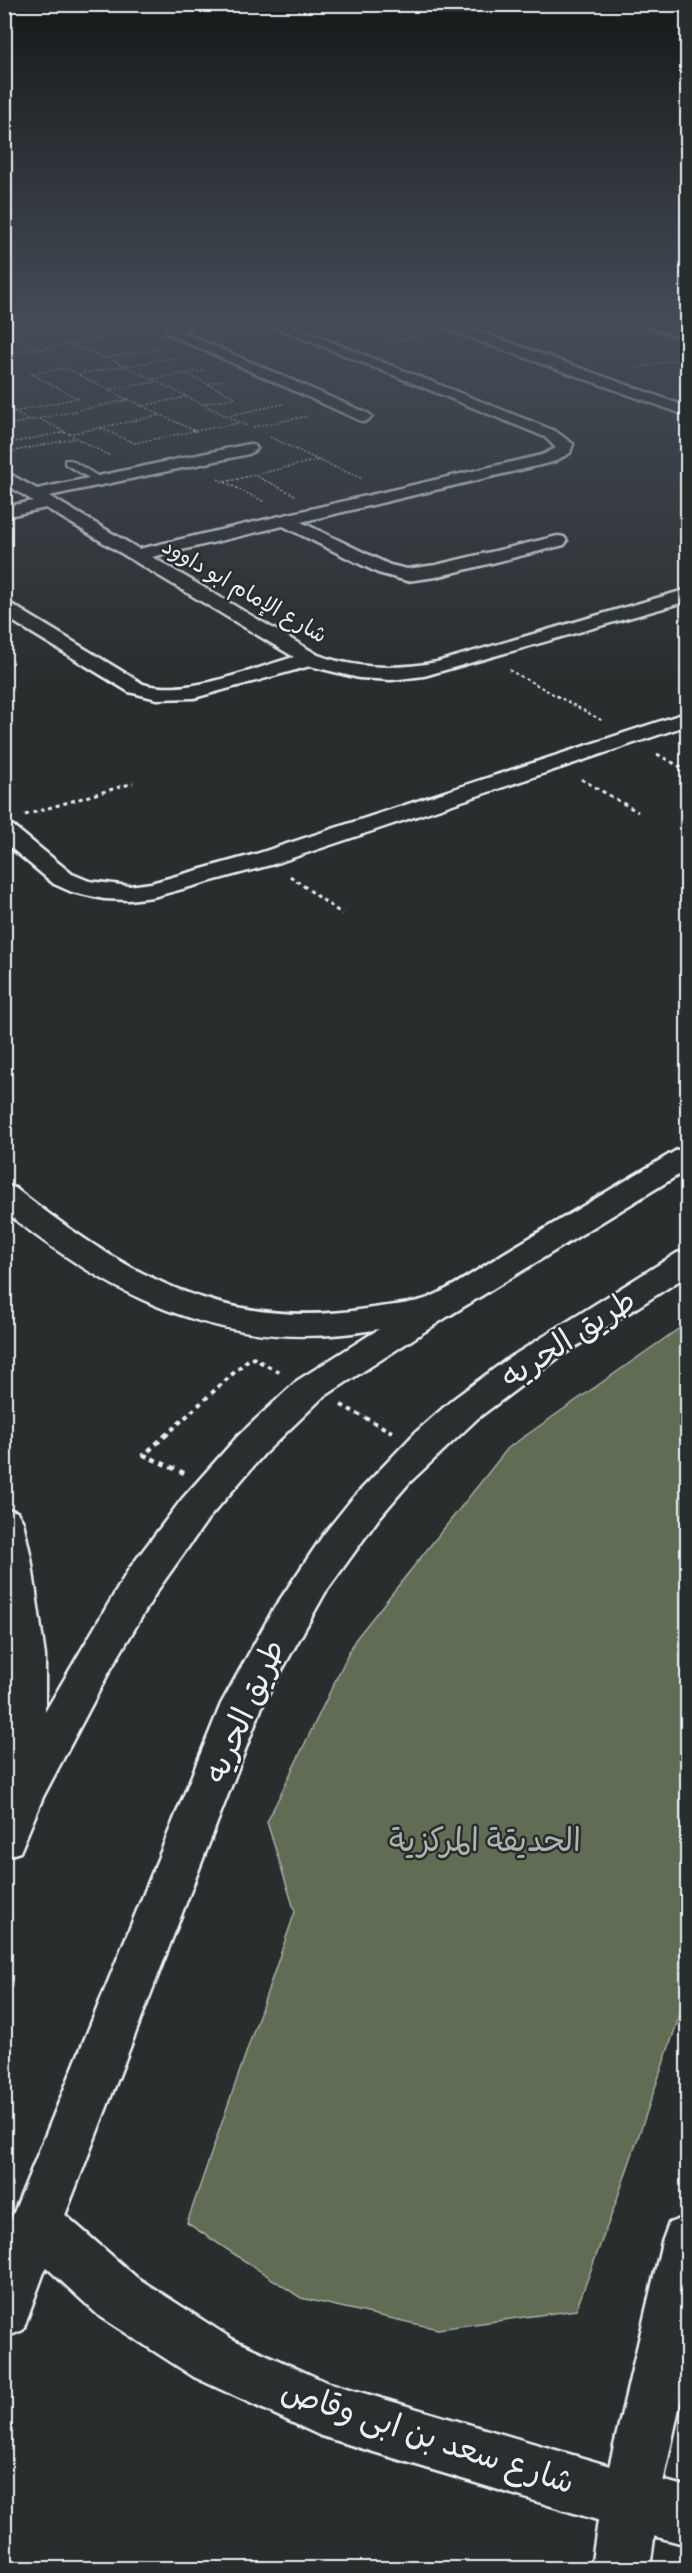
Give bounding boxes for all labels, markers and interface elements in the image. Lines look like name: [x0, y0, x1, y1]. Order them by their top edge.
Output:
street label: شارع الإمام ابو داوود: [156, 532, 332, 651]
street label: طريق الحريه: [493, 1280, 644, 1397]
street label: طريق الحريه: [195, 1633, 294, 1789]
park label: الحديقة المركزية: [389, 1820, 581, 1861]
street label: شارع سعد بن ابى وقاص: [276, 2370, 580, 2505]

